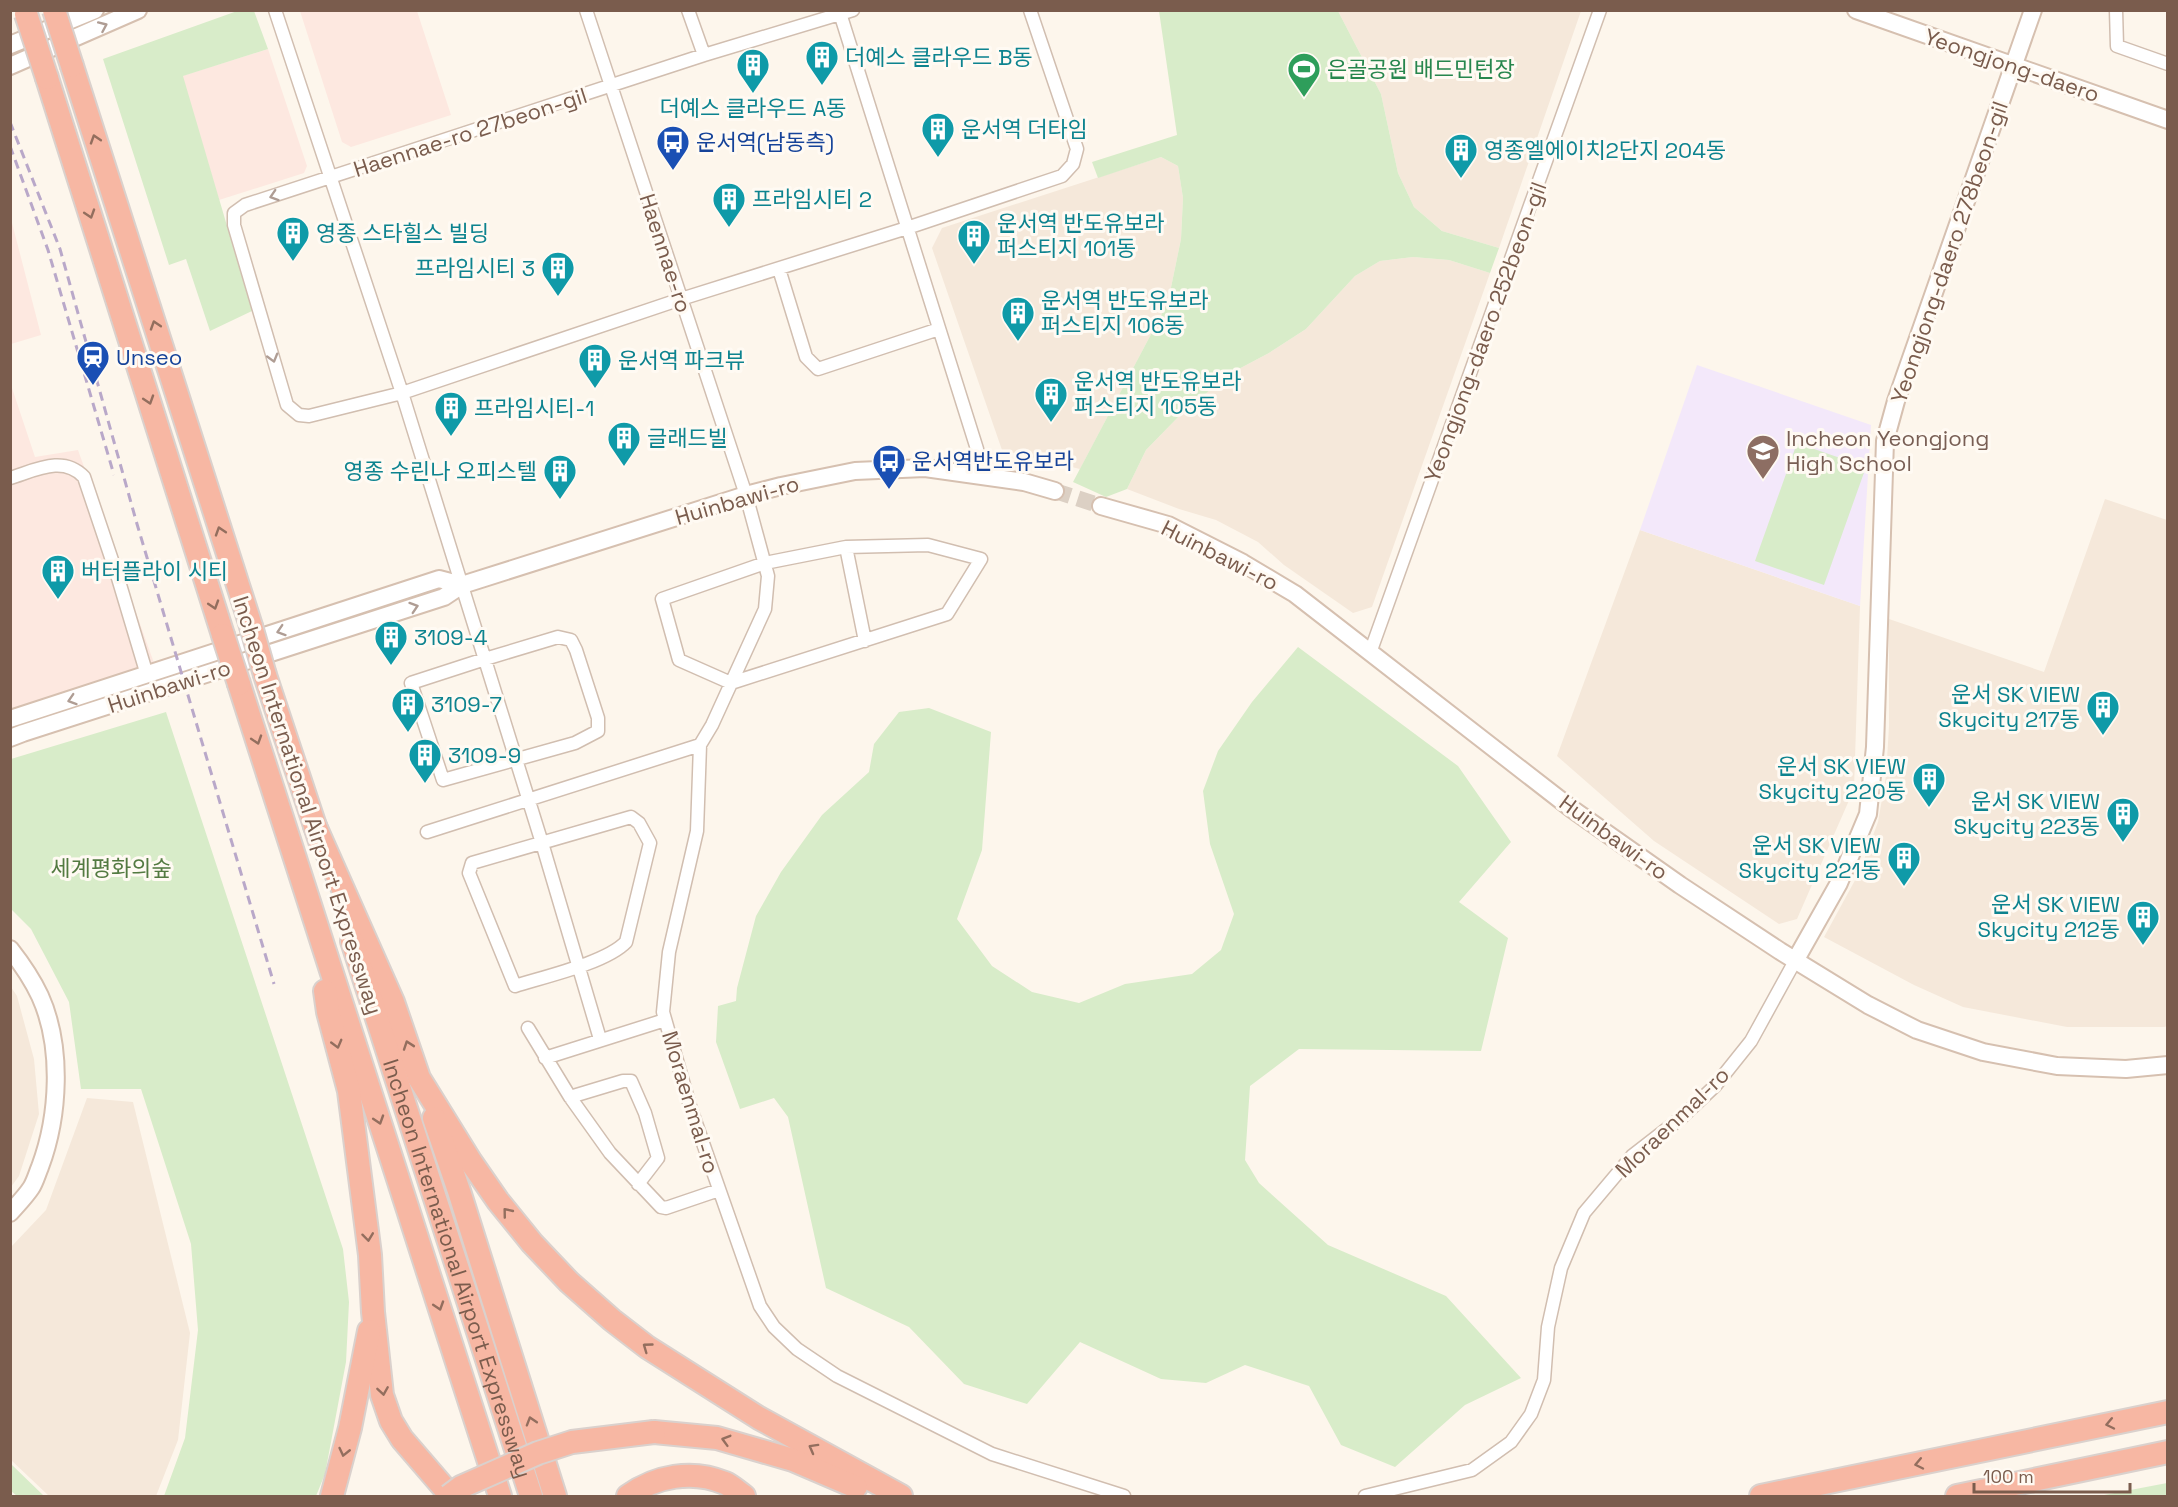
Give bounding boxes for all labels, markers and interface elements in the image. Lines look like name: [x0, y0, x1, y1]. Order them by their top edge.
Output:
one-way arrow: [96, 21, 107, 33]
street label: Yeongjong-daero: [1921, 22, 2103, 108]
building icon: 더예스 클라우드 B동: [804, 39, 840, 86]
place label: 더예스 클라우드 B동: [845, 43, 1033, 71]
building icon: 더예스 클라우드 A동: [735, 47, 771, 94]
sports icon: 은골공원 배드민턴장: [1286, 51, 1322, 98]
place label: 은골공원 배드민턴장: [1327, 55, 1515, 83]
street label: Haennae-ro 27beon-gil: [350, 81, 590, 183]
place label: 더예스 클라우드 A동: [659, 94, 847, 122]
street label: Yeongjong-daero 278beon-gil: [1884, 97, 2014, 407]
building icon: 운서역 더타임: [920, 111, 956, 158]
place label: 운서역 더타임: [961, 115, 1088, 143]
bus stop icon: 운서역(남동측): [655, 124, 691, 171]
place label: 운서역(남동측): [696, 128, 834, 156]
building icon: 영종엘에이치2단지 204동: [1443, 132, 1479, 179]
one-way arrow: [90, 134, 103, 145]
place label: 영종엘에이치2단지 204동: [1484, 136, 1726, 164]
street label: Yeongjong-daero 252beon-gil: [1417, 178, 1553, 486]
building icon: 프라임시티 2: [711, 181, 747, 228]
place label: 프라임시티 2: [752, 185, 872, 213]
one-way arrow: [269, 189, 280, 201]
street label: Haennae-ro: [634, 190, 698, 316]
one-way arrow: [83, 208, 95, 219]
place label: 운서역 반도유보라 퍼스티지 101동: [997, 209, 1165, 262]
building icon: 영종 스타힐스 빌딩: [275, 215, 311, 262]
building icon: 운서역 반도유보라 퍼스티지 101동: [956, 218, 992, 265]
place label: 영종 스타힐스 빌딩: [316, 219, 489, 247]
building icon: 프라임시티 3: [540, 250, 576, 297]
place label: 프라임시티 3: [415, 254, 535, 282]
place label: 운서역 반도유보라 퍼스티지 106동: [1041, 286, 1209, 339]
building icon: 운서역 반도유보라 퍼스티지 106동: [1000, 295, 1036, 342]
one-way arrow: [150, 320, 162, 331]
station icon: Unseo: [75, 339, 111, 386]
building icon: 운서역 파크뷰: [577, 342, 613, 389]
place label: Unseo: [116, 343, 182, 371]
place label: 운서역 파크뷰: [618, 346, 745, 374]
one-way arrow: [266, 352, 278, 363]
place label: 운서역 반도유보라 퍼스티지 105동: [1074, 367, 1242, 420]
building icon: 운서역 반도유보라 퍼스티지 105동: [1033, 376, 1069, 423]
building icon: 프라임시티-1: [433, 390, 469, 437]
one-way arrow: [142, 394, 154, 405]
place label: 프라임시티-1: [474, 394, 594, 422]
building icon: 글래드빌: [606, 420, 642, 467]
place label: 글래드빌: [647, 424, 728, 452]
place label: Incheon Yeongjong High School: [1786, 424, 1989, 477]
school or university icon: Incheon Yeongjong High School: [1745, 433, 1781, 480]
bus stop icon: 운서역반도유보라: [871, 443, 907, 490]
place label: 운서역반도유보라: [912, 447, 1074, 475]
building icon: 영종 수린나 오피스텔: [542, 453, 578, 500]
place label: 영종 수린나 오피스텔: [344, 457, 537, 485]
street label: Huinbawi-ro: [672, 469, 802, 531]
street label: Huinbawi-ro: [1157, 513, 1283, 597]
one-way arrow: [215, 526, 228, 537]
building icon: 버터플라이 시티: [40, 553, 76, 600]
place label: 버터플라이 시티: [81, 557, 228, 585]
street label: Incheon International Airport Expressway: [227, 592, 389, 1018]
one-way arrow: [207, 599, 219, 610]
one-way arrow: [408, 602, 419, 614]
building icon: 3109-4: [373, 619, 409, 666]
place label: 3109-4: [414, 623, 488, 651]
one-way arrow: [276, 624, 287, 636]
street label: Huinbawi-ro: [104, 653, 234, 719]
place label: 운서 SK VIEW Skycity 217동: [1938, 680, 2080, 733]
building icon: 3109-7: [390, 686, 426, 733]
building icon: 운서 SK VIEW Skycity 217동: [2085, 689, 2121, 736]
place label: 3109-7: [431, 690, 502, 718]
one-way arrow: [67, 692, 78, 705]
one-way arrow: [250, 734, 262, 745]
building icon: 3109-9: [407, 737, 443, 784]
place label: 3109-9: [448, 741, 521, 769]
place label: 운서 SK VIEW Skycity 220동: [1759, 752, 1906, 805]
building icon: 운서 SK VIEW Skycity 220동: [1911, 761, 1947, 808]
place label: 운서 SK VIEW Skycity 223동: [1953, 787, 2100, 840]
street label: Huinbawi-ro: [1554, 788, 1674, 886]
building icon: 운서 SK VIEW Skycity 223동: [2105, 796, 2141, 843]
place label: 운서 SK VIEW Skycity 221동: [1738, 831, 1881, 884]
building icon: 운서 SK VIEW Skycity 221동: [1886, 840, 1922, 887]
park label: 세계평화의숲: [50, 854, 172, 882]
place label: 운서 SK VIEW Skycity 212동: [1977, 890, 2120, 943]
building icon: 운서 SK VIEW Skycity 212동: [2125, 899, 2161, 946]
street label: Moraenmal-ro: [656, 1027, 726, 1177]
one-way arrow: [329, 1039, 342, 1049]
one-way arrow: [402, 1040, 415, 1051]
street label: Incheon International Airport Expressway: [377, 1055, 538, 1481]
street label: Moraenmal-ro: [1609, 1061, 1735, 1183]
one-way arrow: [372, 1114, 384, 1125]
one-way arrow: [503, 1208, 514, 1219]
one-way arrow: [361, 1232, 374, 1241]
one-way arrow: [432, 1300, 444, 1311]
one-way arrow: [642, 1343, 653, 1354]
one-way arrow: [376, 1386, 388, 1396]
one-way arrow: [526, 1416, 538, 1427]
one-way arrow: [2105, 1417, 2115, 1430]
one-way arrow: [721, 1435, 732, 1447]
one-way arrow: [809, 1444, 819, 1455]
one-way arrow: [339, 1446, 352, 1456]
scale bar: [1974, 1456, 2130, 1494]
one-way arrow: [1915, 1457, 1925, 1470]
text: 100 m: [1983, 1465, 2034, 1488]

